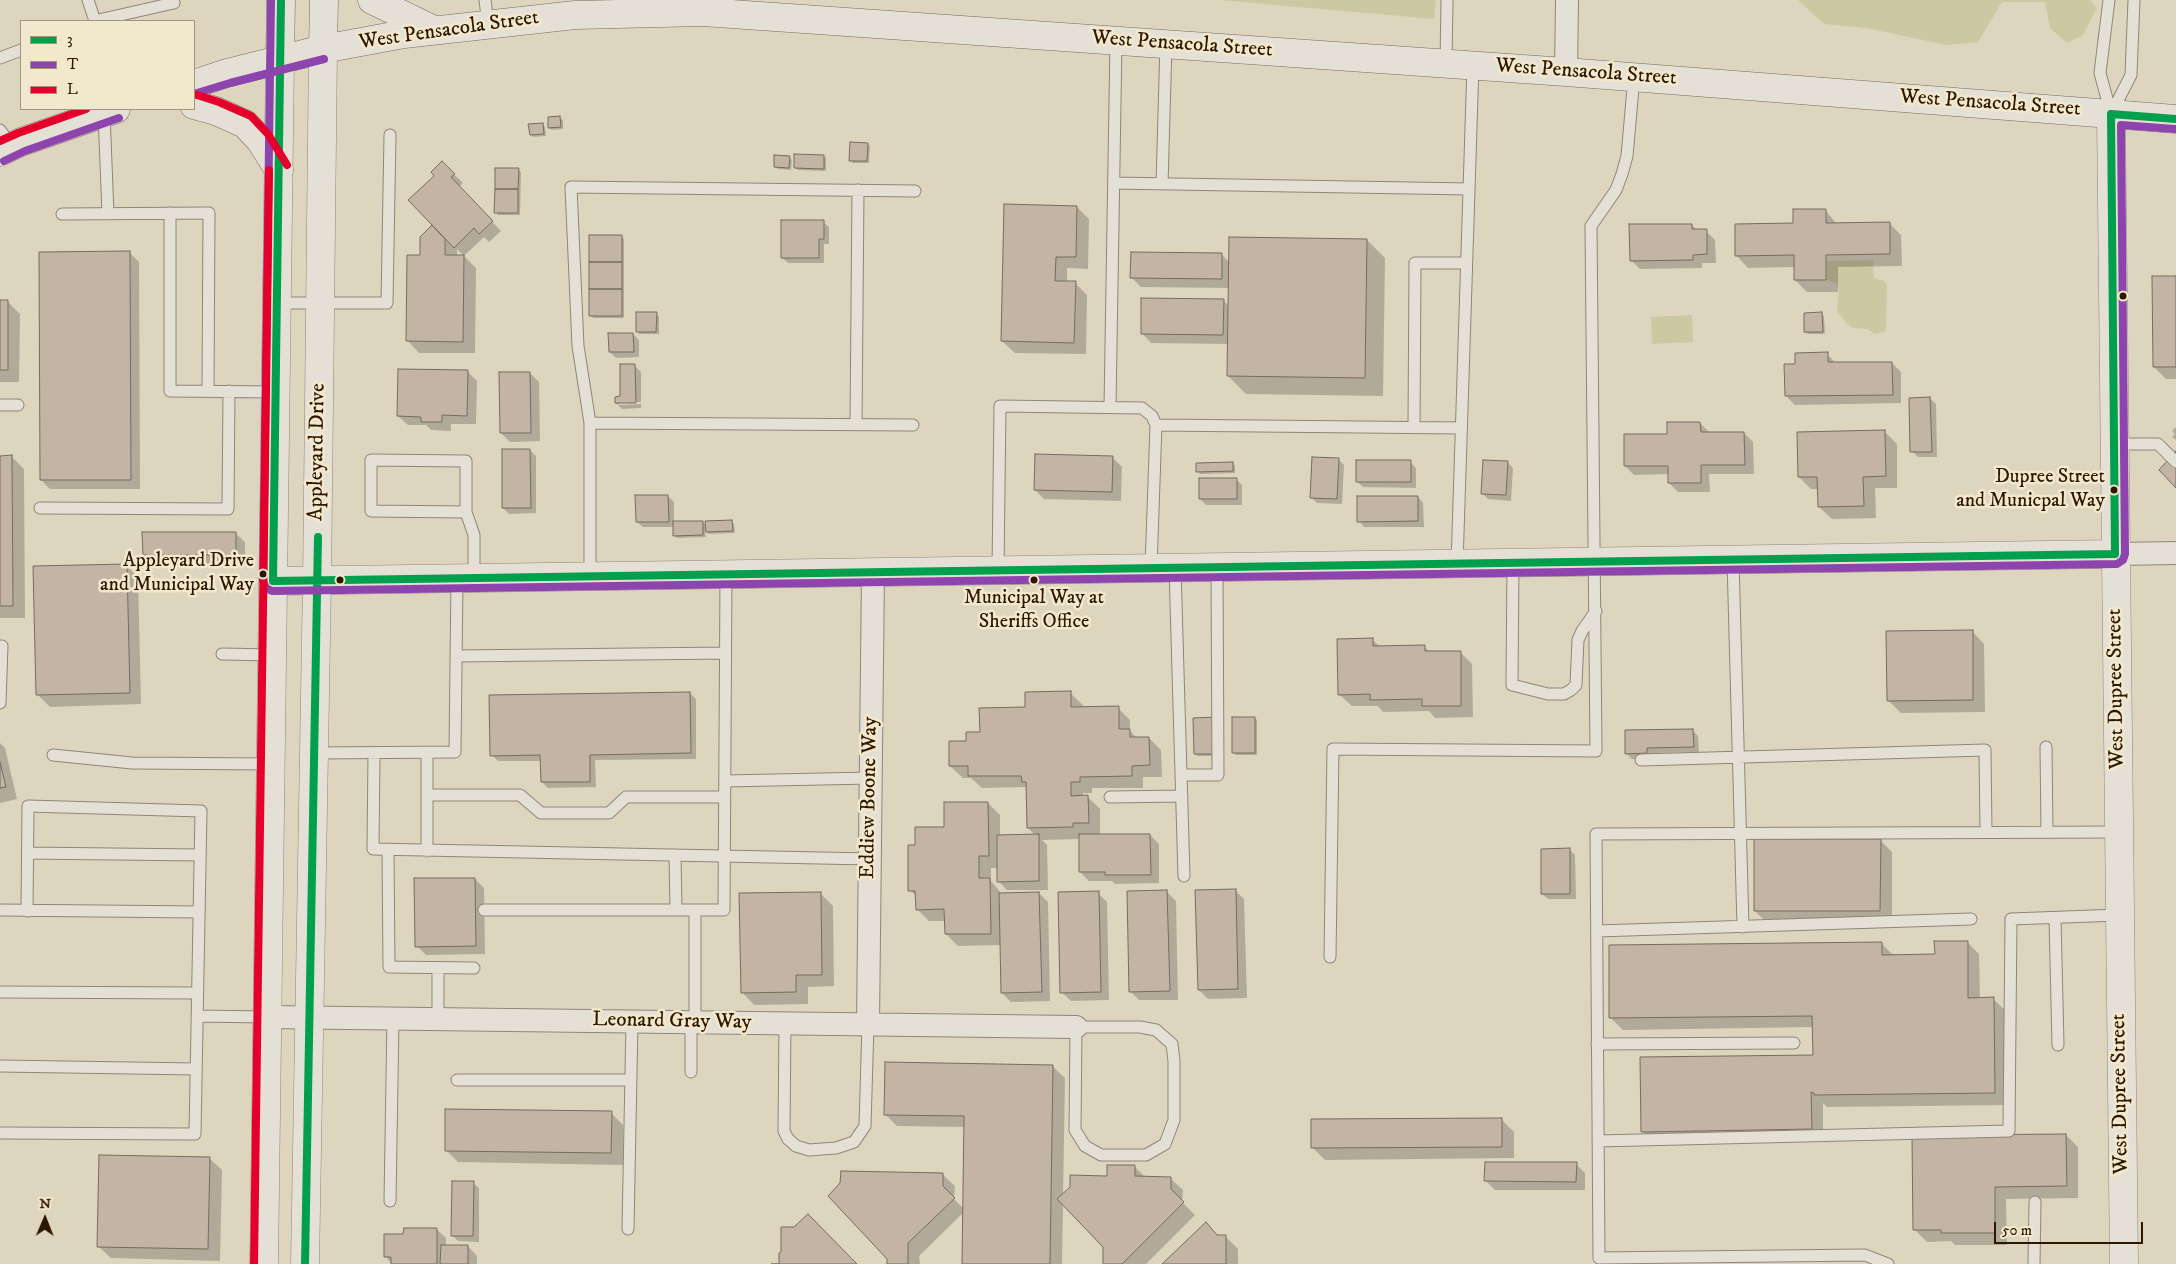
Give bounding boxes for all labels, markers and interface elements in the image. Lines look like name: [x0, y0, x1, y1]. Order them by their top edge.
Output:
street label: West Pensacola Street: [358, 6, 540, 56]
legend: [20, 20, 195, 110]
street label: West Pensacola Street: [1091, 26, 1273, 64]
text: 3: [67, 30, 73, 49]
street label: West Pensacola Street: [1495, 54, 1677, 92]
text: T: [67, 55, 78, 74]
text: L: [67, 80, 78, 99]
street label: West Pensacola Street: [1899, 85, 2081, 123]
unlabelled marker: [2118, 291, 2128, 301]
street label: Appleyard Drive: [304, 383, 332, 521]
place label: Dupree Street and Municpal Way: [1956, 466, 2105, 513]
marker: Dupree Street and Municpal Way: [2109, 485, 2119, 495]
place label: Appleyard Drive and Municipal Way: [100, 550, 254, 597]
marker: Appleyard Drive and Municipal Way: [258, 569, 268, 579]
unlabelled marker: [335, 575, 345, 585]
marker: Municipal Way at Sheriffs Office: [1029, 575, 1039, 585]
place label: Municipal Way at Sheriffs Office: [964, 587, 1104, 634]
street label: West Dupree Street: [2103, 608, 2131, 770]
street label: Eddiew Boone Way: [856, 717, 884, 879]
street label: Leonard Gray Way: [592, 1008, 752, 1036]
street label: West Dupree Street: [2107, 1013, 2135, 1175]
north arrow: [20, 1194, 70, 1244]
text: N: [39, 1195, 51, 1213]
scale bar: [1996, 1212, 2145, 1244]
text: 50 m: [2002, 1221, 2032, 1240]

